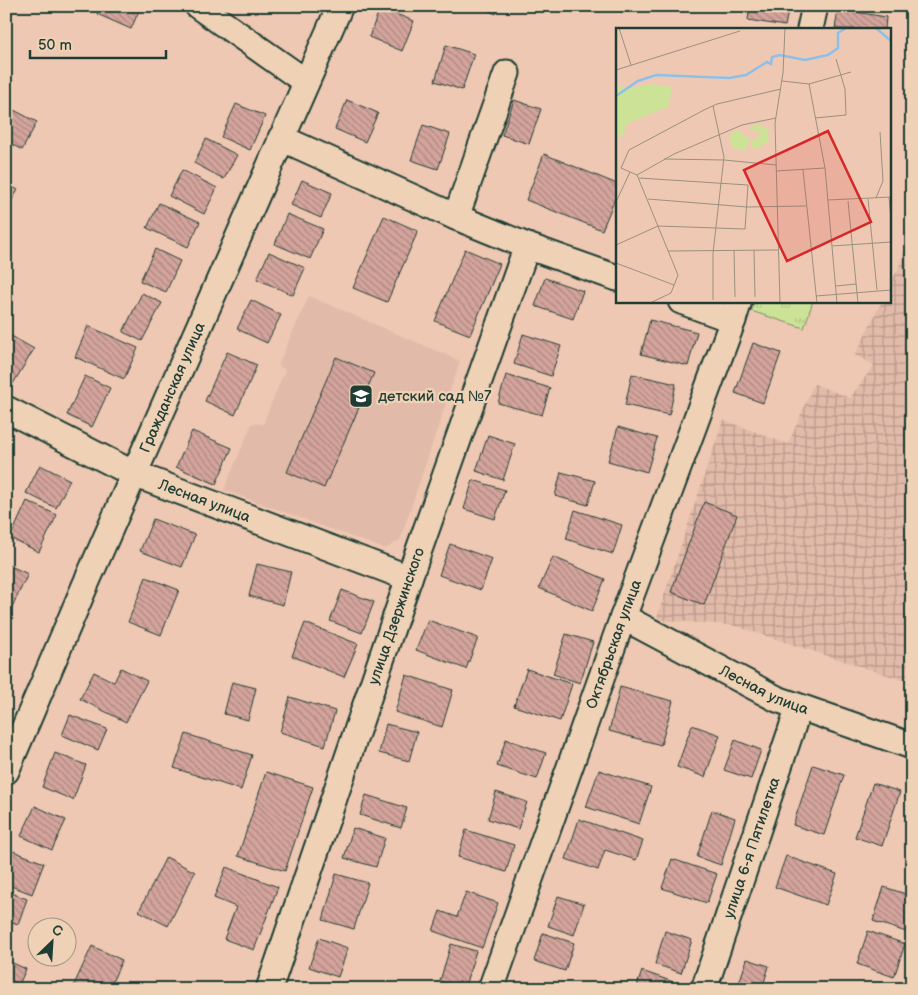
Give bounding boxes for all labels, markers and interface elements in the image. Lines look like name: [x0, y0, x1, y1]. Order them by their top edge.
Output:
scale bar: [30, 28, 166, 60]
inset map: [616, 28, 890, 302]
text: 50 m: [38, 36, 72, 55]
street label: Гражданская улица: [135, 319, 209, 456]
school or university icon: детский сад №7: [348, 383, 374, 409]
place label: детский сад №7: [378, 387, 492, 406]
street label: Лесная улица: [155, 474, 253, 527]
street label: улица Дзержинского: [364, 545, 429, 687]
street label: Октябрьская улица: [582, 577, 646, 711]
street label: Лесная улица: [715, 660, 811, 719]
street label: улица 6-я Пятилетка: [719, 774, 784, 921]
north arrow: [28, 918, 78, 968]
text: С: [49, 921, 66, 941]

